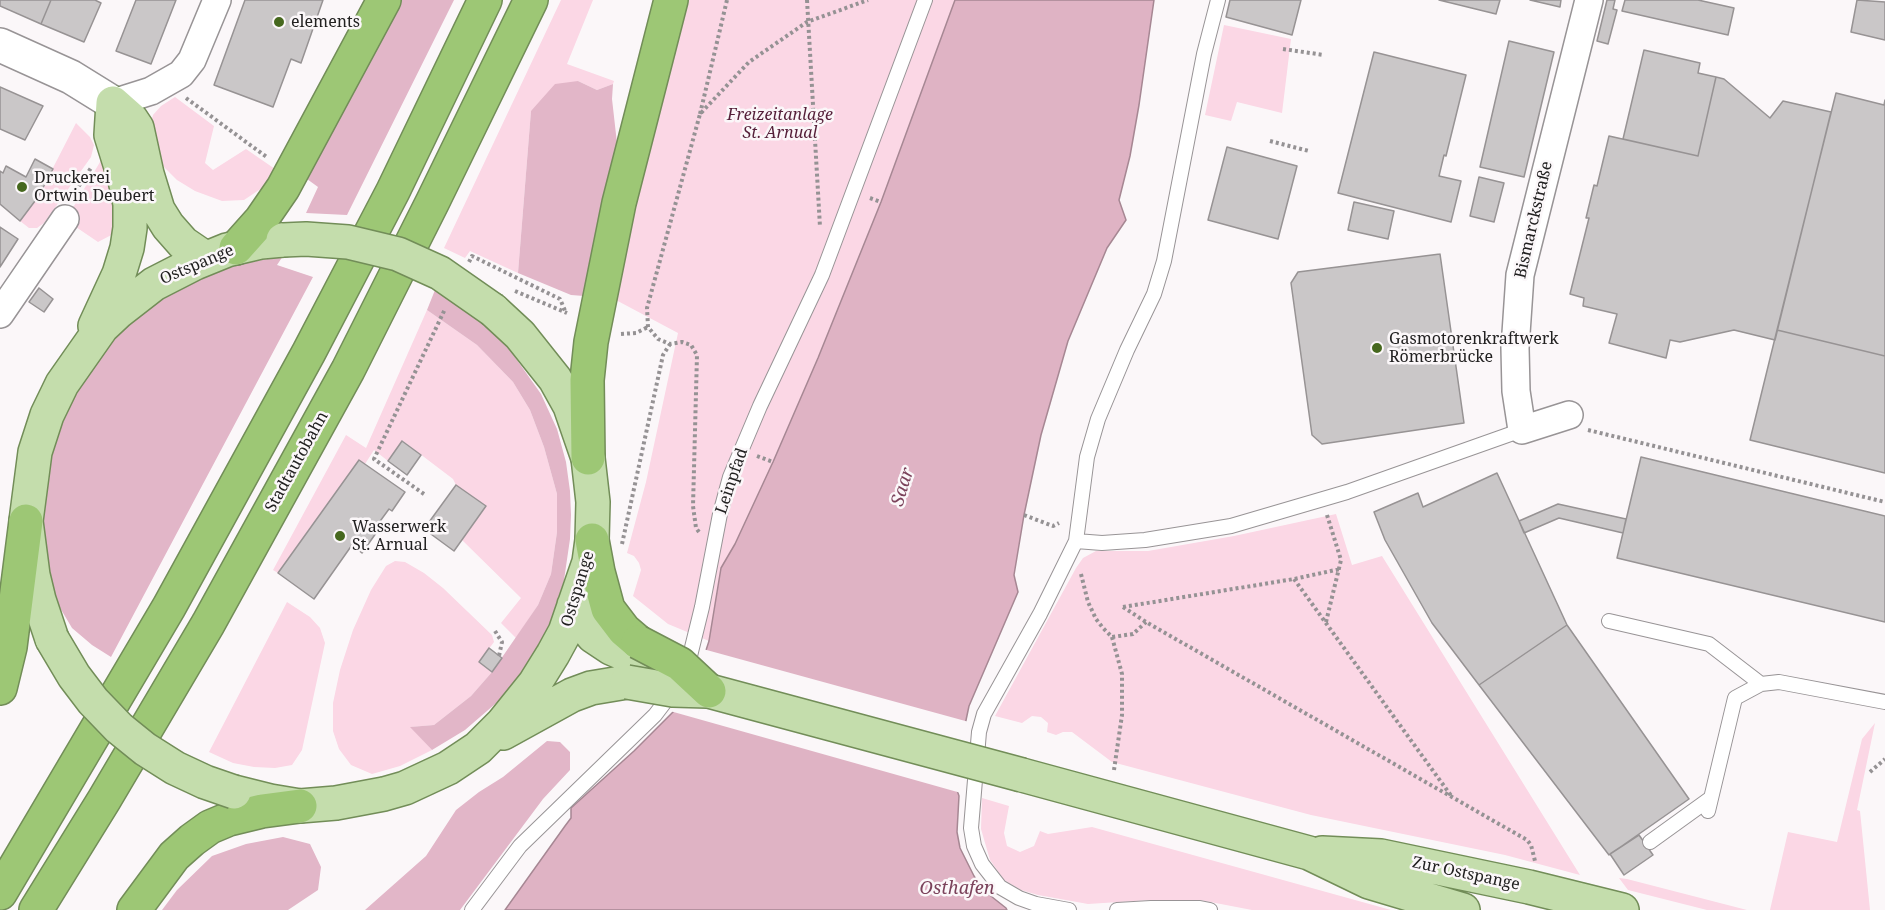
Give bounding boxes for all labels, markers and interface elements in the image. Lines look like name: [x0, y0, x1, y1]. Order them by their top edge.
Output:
place label: elements: [291, 12, 360, 32]
marker: elements: [272, 15, 286, 29]
park label: Freizeitanlage St. Arnual: [727, 105, 833, 143]
street label: Bismarckstraße: [1511, 160, 1557, 280]
place label: Druckerei Ortwin Deubert: [34, 168, 154, 206]
marker: Druckerei Ortwin Deubert: [15, 180, 29, 194]
street label: Ostspange: [157, 241, 237, 289]
place label: Gasmotorenkraftwerk Römerbrücke: [1389, 329, 1559, 367]
marker: Gasmotorenkraftwerk Römerbrücke: [1370, 341, 1384, 355]
street label: Stadtautobahn: [261, 408, 333, 516]
street label: Leinpfad: [712, 445, 752, 517]
water label: Saar: [887, 465, 919, 509]
place label: Wasserwerk St. Arnual: [352, 517, 446, 555]
marker: Wasserwerk St. Arnual: [333, 529, 347, 543]
street label: Ostspange: [557, 549, 599, 629]
street label: Zur Ostspange: [1410, 853, 1522, 895]
water label: Osthafen: [920, 878, 994, 900]

